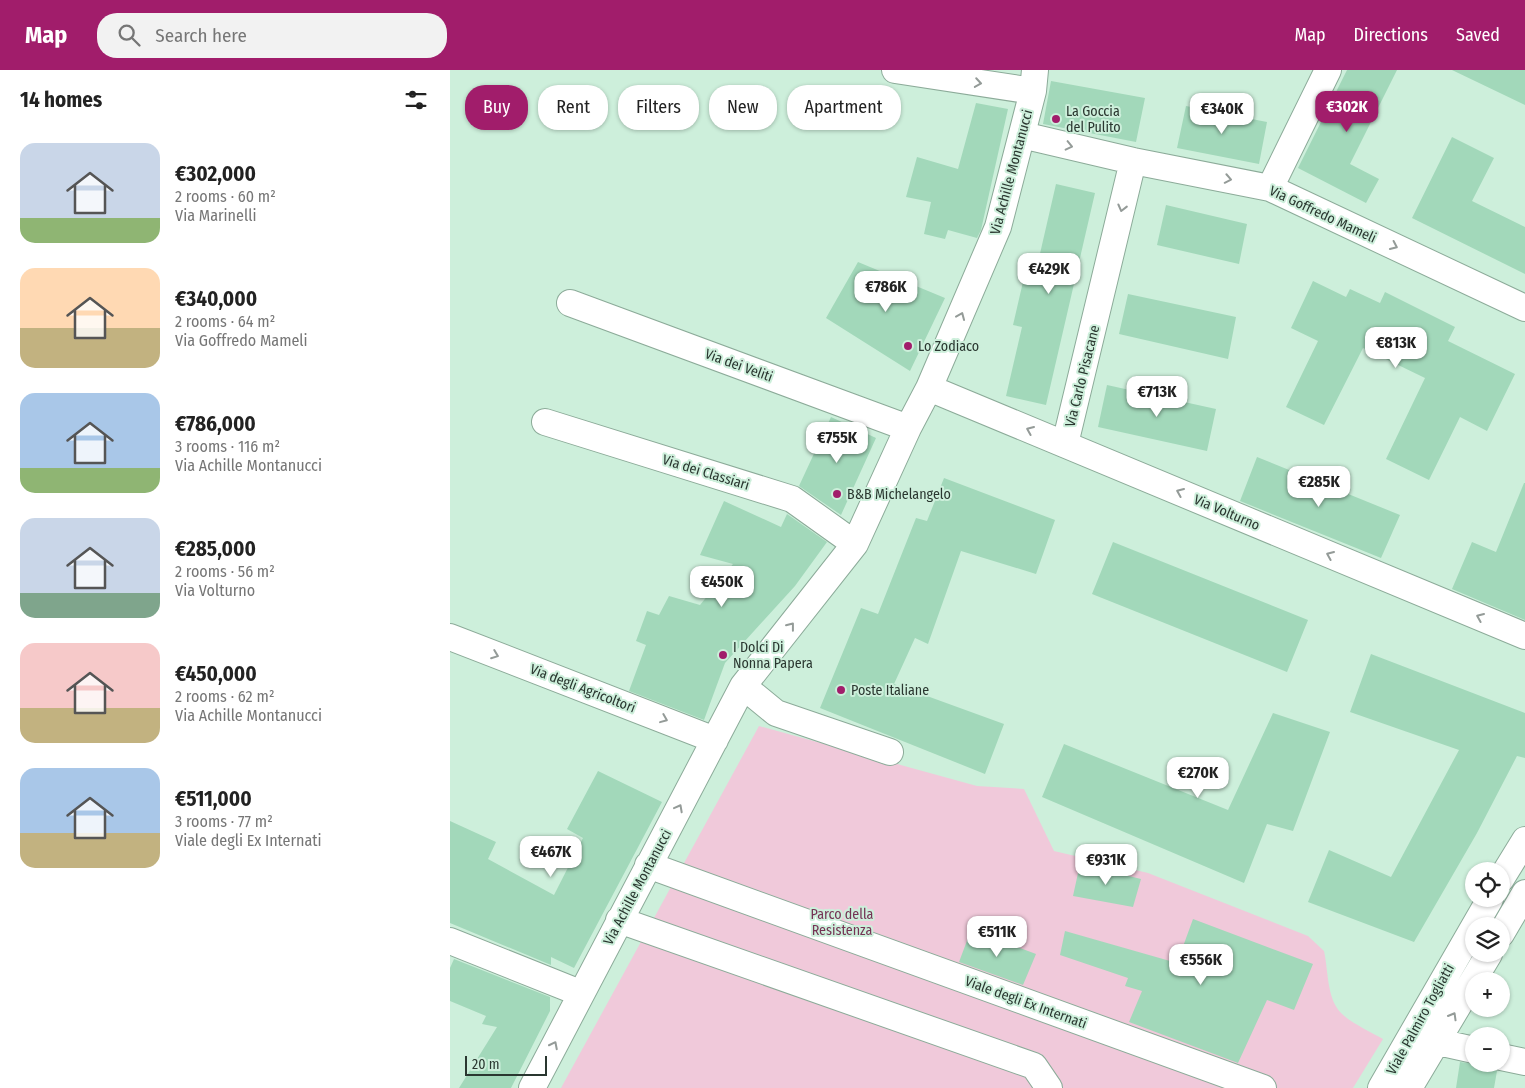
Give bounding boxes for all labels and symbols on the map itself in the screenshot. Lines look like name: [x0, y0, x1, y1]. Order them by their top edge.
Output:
one-way arrow: [973, 77, 982, 87]
pin: €302K: [1312, 90, 1382, 133]
pin: €340K: [1187, 92, 1257, 135]
place label: La Goccia del Pulito: [1066, 103, 1121, 136]
street label: Via Achille Montanucci: [987, 108, 1036, 236]
marker: La Goccia del Pulito: [1050, 113, 1062, 125]
one-way arrow: [1065, 140, 1074, 151]
one-way arrow: [1224, 174, 1233, 184]
street label: Via Goffredo Mameli: [1267, 182, 1379, 247]
one-way arrow: [1117, 204, 1128, 213]
one-way arrow: [1389, 240, 1398, 250]
pin: €429K: [1014, 252, 1084, 295]
pin: €786K: [851, 270, 921, 313]
one-way arrow: [954, 312, 965, 321]
street label: Via Carlo Pisacane: [1062, 323, 1103, 429]
pin: €813K: [1361, 326, 1431, 369]
place label: Lo Zodiaco: [918, 338, 979, 355]
marker: Lo Zodiaco: [902, 340, 914, 352]
street label: Via dei Veliti: [703, 345, 775, 386]
pin: €713K: [1122, 376, 1192, 418]
pin: €755K: [802, 422, 872, 464]
one-way arrow: [1026, 425, 1035, 436]
street label: Via dei Classiari: [660, 451, 751, 494]
pin: €285K: [1284, 466, 1354, 508]
place label: B&B Michelangelo: [847, 486, 951, 503]
marker: B&B Michelangelo: [831, 488, 843, 500]
one-way arrow: [1176, 488, 1185, 499]
street label: Via Volturno: [1191, 491, 1262, 534]
one-way arrow: [1326, 550, 1335, 561]
pin: €450K: [687, 566, 757, 608]
one-way arrow: [1476, 613, 1485, 623]
one-way arrow: [785, 622, 794, 631]
place label: I Dolci Di Nonna Papera: [733, 639, 813, 672]
one-way arrow: [491, 649, 499, 659]
marker: I Dolci Di Nonna Papera: [717, 649, 729, 661]
street label: Via degli Agricoltori: [528, 661, 638, 716]
place label: Poste Italiane: [851, 682, 929, 699]
marker: Poste Italiane: [835, 684, 847, 696]
one-way arrow: [659, 713, 667, 723]
pin: €270K: [1163, 756, 1233, 799]
one-way arrow: [673, 804, 683, 813]
street label: Via Achille Montanucci: [600, 826, 675, 948]
pin: €467K: [516, 836, 586, 878]
pin: €931K: [1071, 844, 1141, 886]
park label: Parco della Resistenza: [811, 906, 874, 939]
pin: €511K: [962, 916, 1032, 958]
pin: €556K: [1166, 944, 1236, 986]
street label: Viale Palmiro Togliatti: [1383, 961, 1458, 1078]
street label: Viale degli Ex Internati: [963, 973, 1089, 1032]
one-way arrow: [1446, 1013, 1456, 1022]
one-way arrow: [548, 1041, 558, 1050]
scale bar: [465, 1053, 548, 1076]

